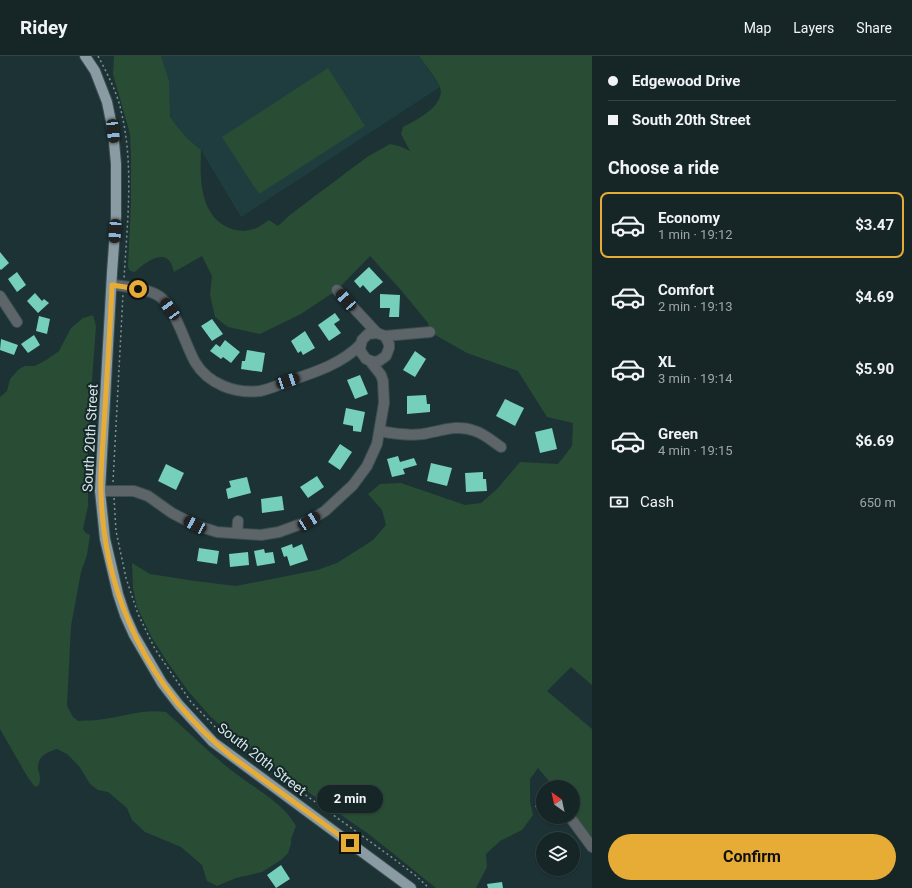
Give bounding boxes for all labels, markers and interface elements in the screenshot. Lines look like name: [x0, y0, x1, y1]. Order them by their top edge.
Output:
text: Ridey: [20, 16, 68, 39]
text: Map: [744, 20, 771, 36]
text: Layers: [793, 20, 834, 36]
text: Share: [856, 20, 892, 36]
text: Edgewood Drive: [632, 72, 740, 90]
text: South 20th Street: [632, 111, 751, 129]
car: [106, 118, 120, 144]
text: Choose a ride: [608, 157, 719, 178]
icon: car: [610, 207, 646, 243]
text: Economy: [658, 209, 720, 227]
text: $3.47: [855, 216, 894, 234]
car: [108, 219, 122, 243]
text: 1 min · 19:12: [658, 227, 733, 242]
icon: car: [610, 279, 646, 315]
route start: [129, 280, 147, 298]
text: Comfort: [658, 281, 714, 299]
car: [334, 287, 358, 313]
text: $4.69: [855, 288, 894, 306]
car: [158, 296, 182, 322]
text: 2 min · 19:13: [658, 299, 733, 314]
icon: car: [610, 351, 646, 387]
text: XL: [658, 353, 676, 371]
text: $5.90: [855, 360, 894, 378]
car: [275, 371, 301, 391]
text: 3 min · 19:14: [658, 371, 733, 386]
street label: South 20th Street: [79, 383, 101, 492]
icon: car: [610, 423, 646, 459]
text: Green: [658, 425, 698, 443]
text: $6.69: [855, 432, 894, 450]
text: 4 min · 19:15: [658, 443, 733, 458]
icon: cash: [608, 491, 630, 513]
text: Cash: [640, 493, 674, 511]
text: 650 m: [859, 495, 896, 510]
car: [296, 509, 322, 533]
car: [182, 514, 208, 536]
street label: South 20th Street: [214, 719, 310, 799]
north arrow: [536, 780, 580, 824]
map controls: [536, 780, 580, 876]
callout: 2 min: [317, 785, 383, 813]
text: 2 min: [334, 791, 366, 806]
button: layers: [536, 832, 580, 876]
route end: [341, 834, 359, 852]
button: Confirm: [608, 834, 896, 880]

